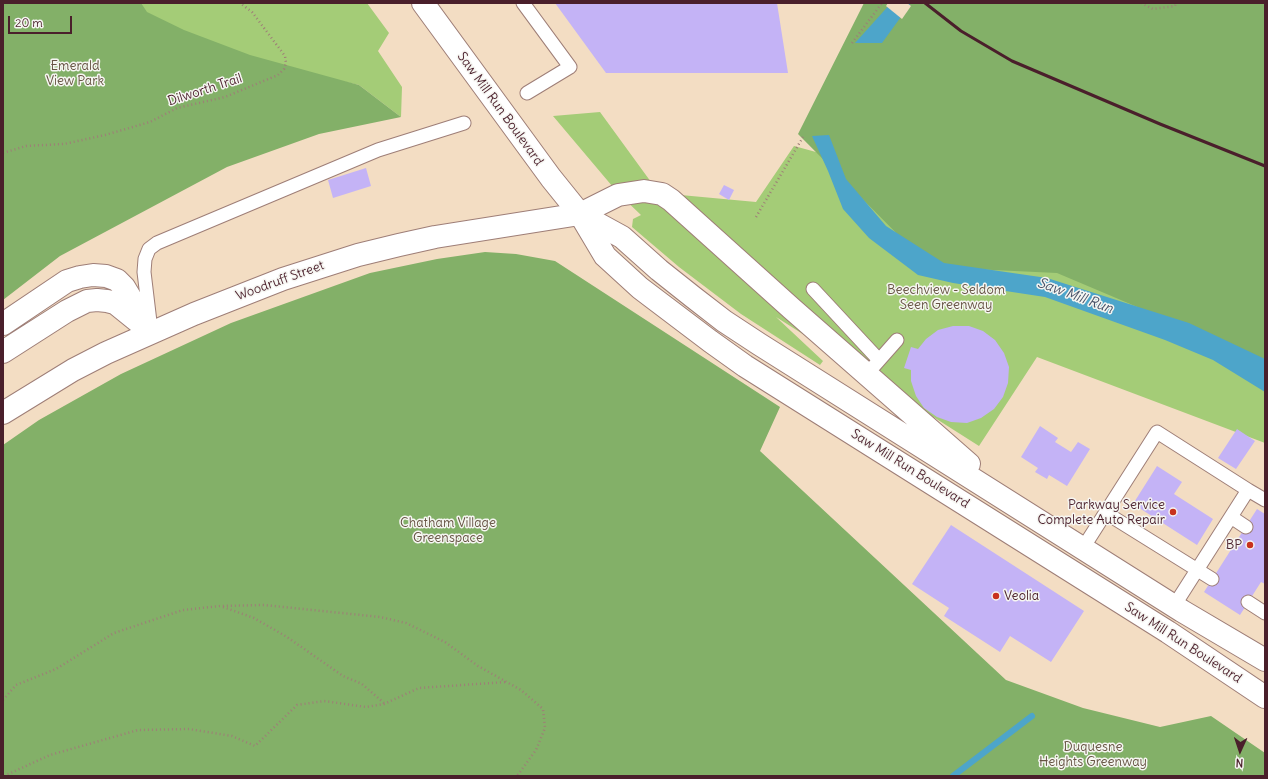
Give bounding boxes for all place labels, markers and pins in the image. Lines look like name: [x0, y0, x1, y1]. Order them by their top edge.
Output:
place label: Parkway Service Complete Auto Repair: [1037, 497, 1165, 528]
marker: Parkway Service Complete Auto Repair: [1168, 507, 1178, 517]
place label: BP: [1226, 537, 1242, 553]
marker: BP: [1245, 540, 1255, 550]
place label: Veolia: [1004, 588, 1039, 604]
marker: Veolia: [991, 591, 1001, 601]

